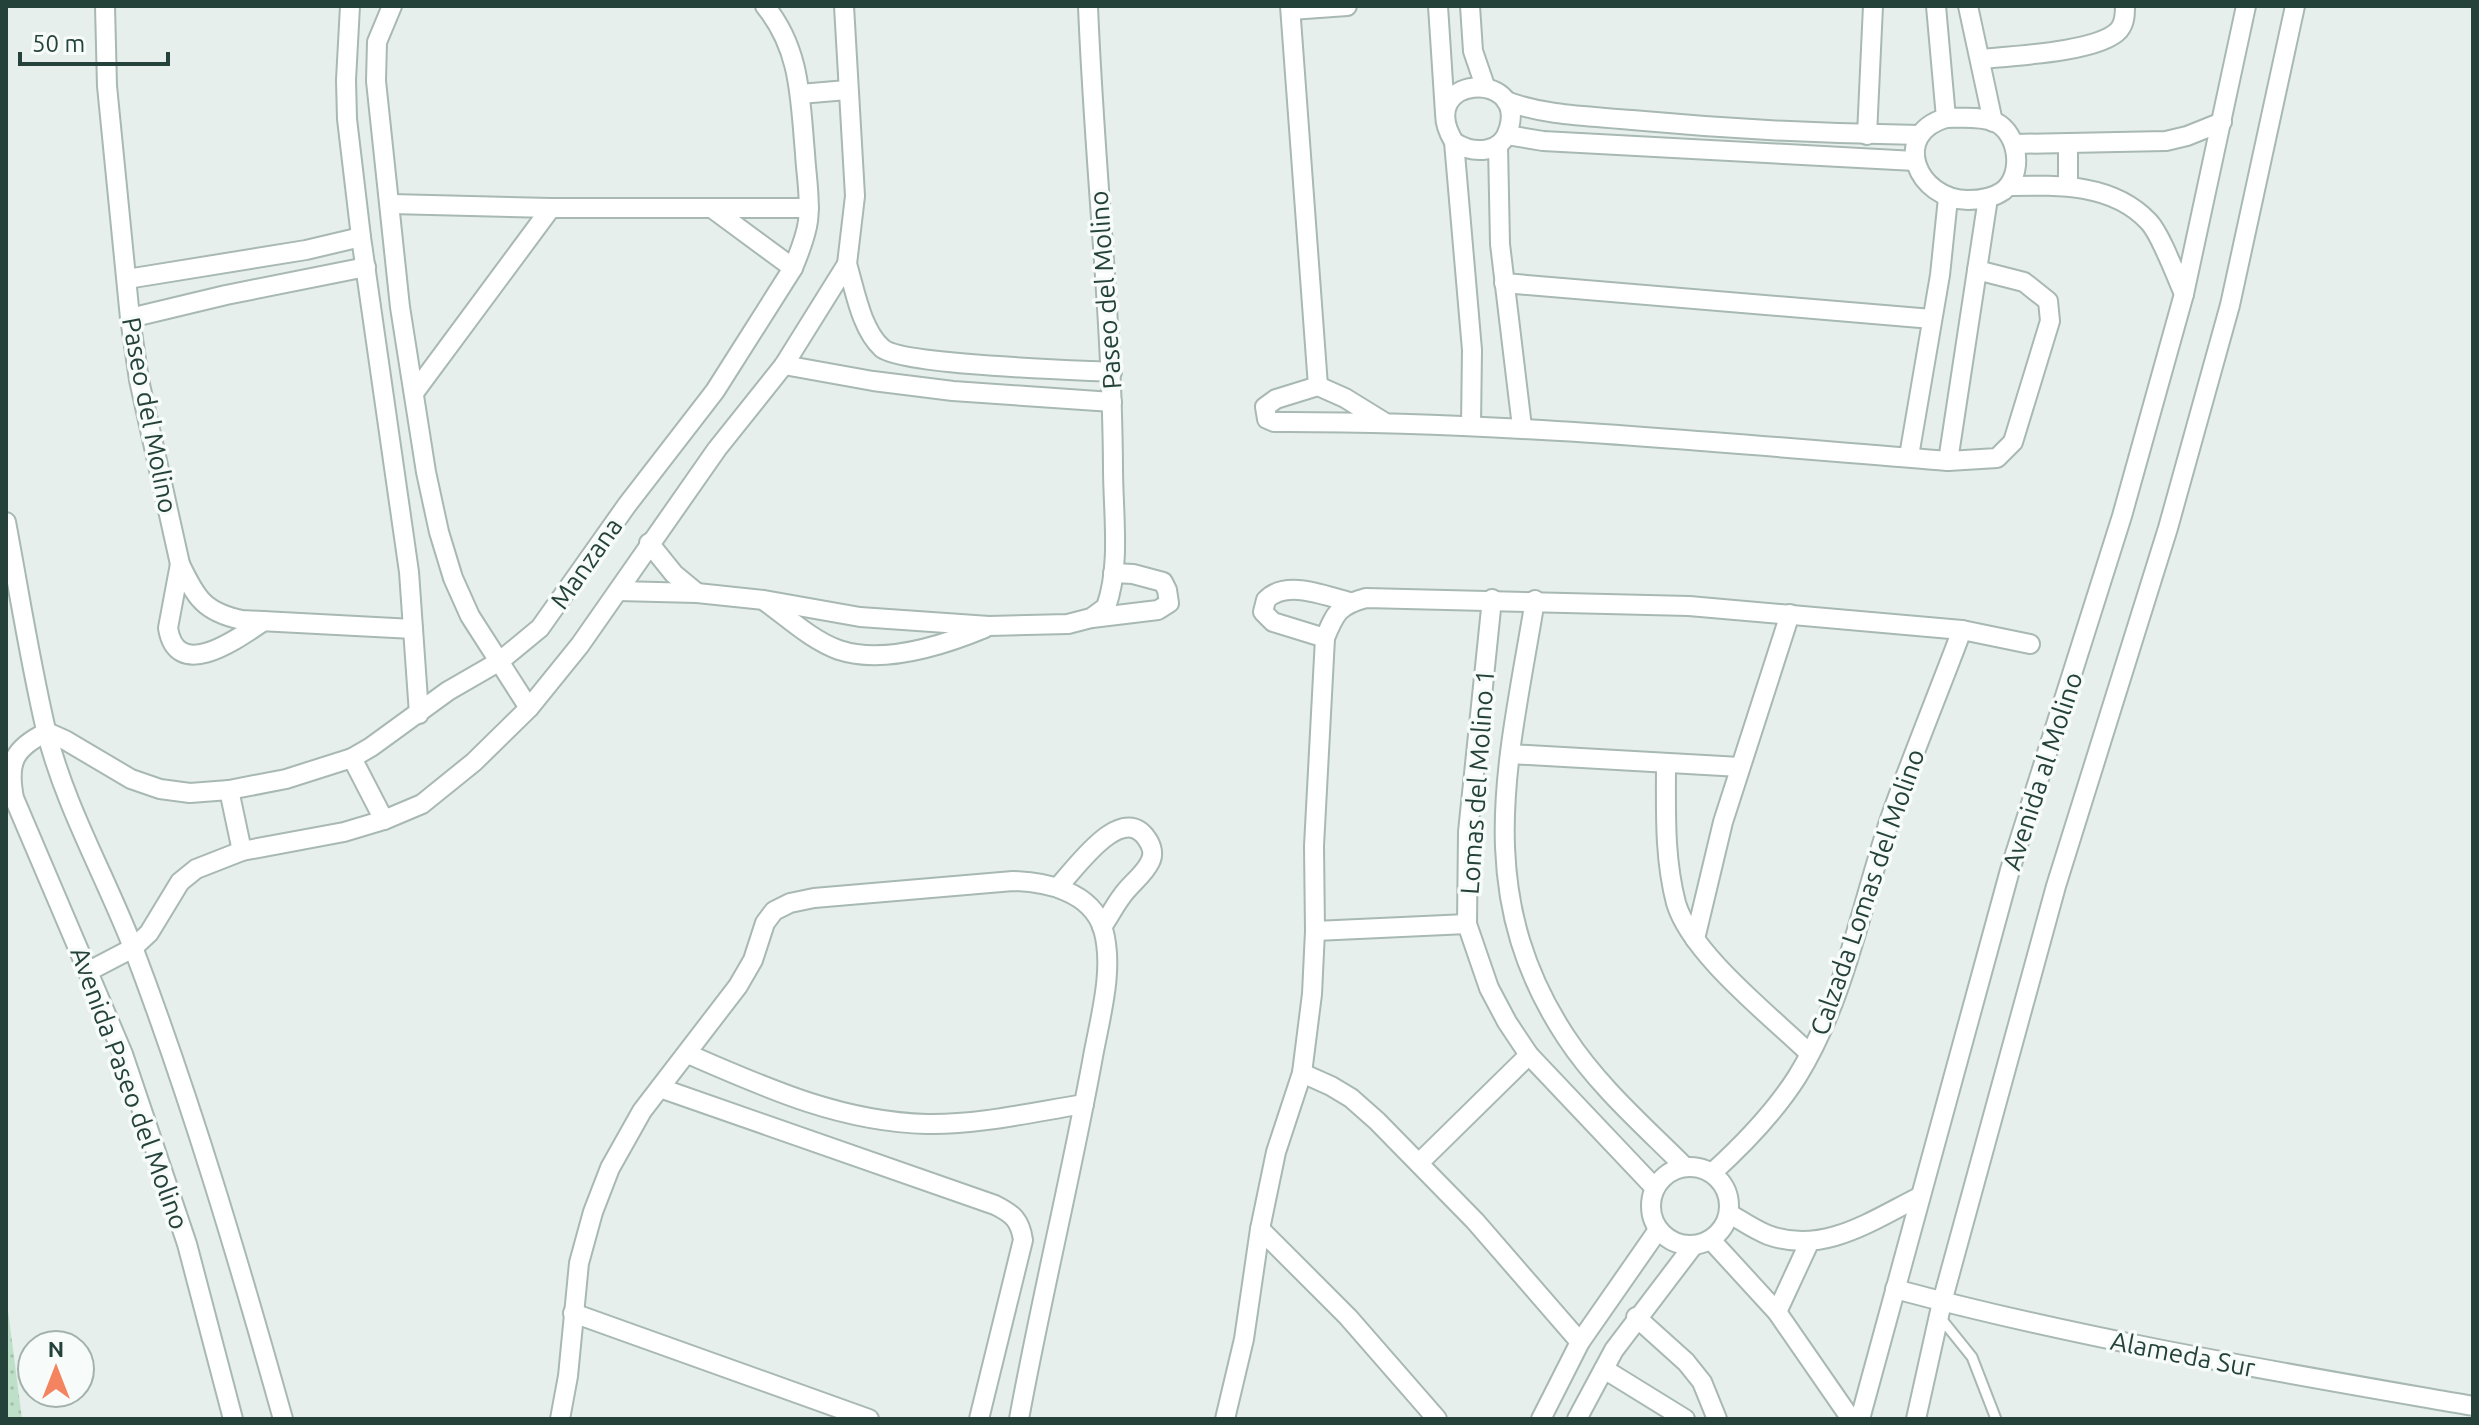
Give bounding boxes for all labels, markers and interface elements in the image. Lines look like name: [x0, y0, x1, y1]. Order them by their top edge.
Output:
scale bar: [20, 16, 168, 66]
text: 50 m: [32, 30, 85, 57]
street label: Paseo del Molino: [1084, 190, 1126, 390]
street label: Paseo del Molino: [117, 315, 183, 515]
street label: Manzana: [544, 512, 628, 614]
street label: Avenida al Molino: [1996, 668, 2088, 874]
street label: Lomas del Molino 1: [1455, 669, 1499, 895]
street label: Calzada Lomas del Molino: [1804, 745, 1930, 1039]
street label: Avenida Paseo del Molino: [65, 943, 195, 1233]
street label: Alameda Sur: [2108, 1326, 2258, 1382]
north arrow: [16, 1329, 96, 1409]
text: N: [48, 1336, 64, 1361]

